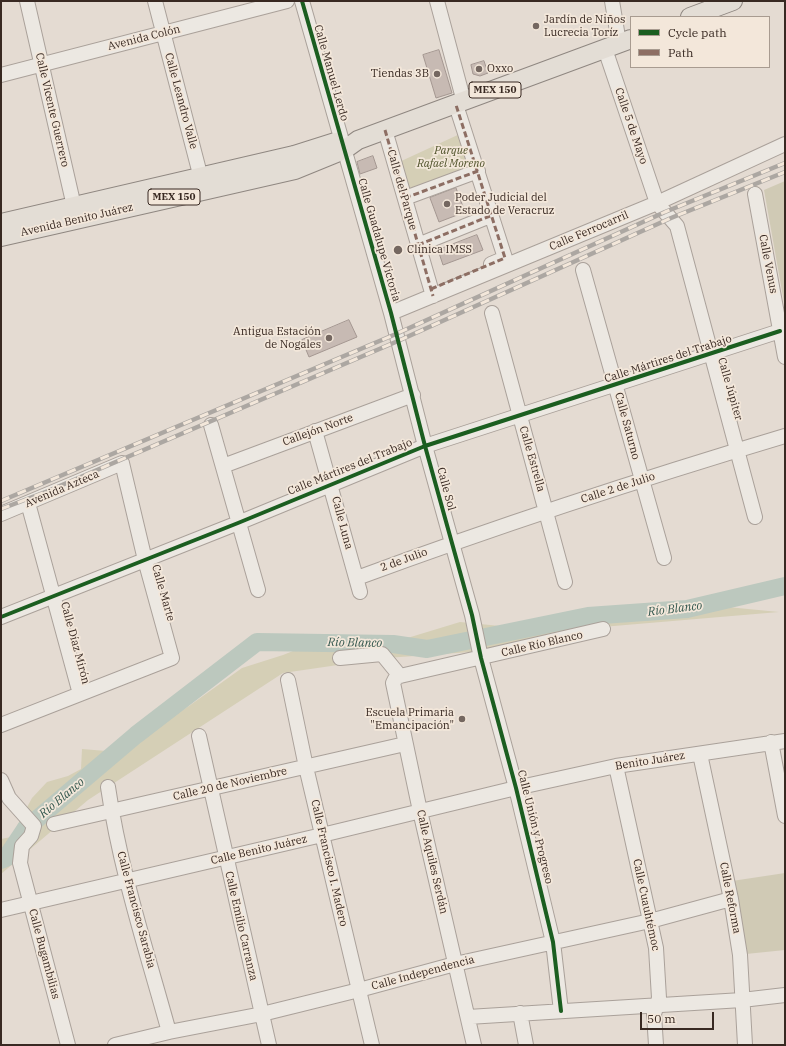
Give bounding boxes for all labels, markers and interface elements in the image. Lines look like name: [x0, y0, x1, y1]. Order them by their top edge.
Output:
place label: Jardín de Niños Lucrecia Toríz: [544, 13, 625, 39]
legend: [630, 16, 770, 68]
marker: Jardín de Niños Lucrecia Toríz: [531, 21, 541, 31]
street label: Avenida Colón: [106, 23, 182, 53]
street label: Calle Manuel Lerdo: [311, 23, 351, 123]
text: Cycle path: [668, 25, 727, 40]
text: Path: [668, 45, 693, 60]
street label: Calle Leandro Valle: [162, 51, 200, 151]
street label: Calle Vicente Guerrero: [32, 52, 72, 168]
place label: Oxxo: [487, 62, 513, 76]
marker: Oxxo: [474, 64, 484, 74]
place label: Tiendas 3B: [371, 67, 429, 81]
marker: Tiendas 3B: [432, 69, 442, 79]
road number: MEX 150: [469, 82, 521, 98]
street label: Calle 5 de Mayo: [612, 86, 650, 166]
park label: Parque Rafael Moreno: [417, 144, 485, 170]
street label: Calle del Parque: [384, 148, 420, 232]
street label: Calle Guadalupe Victoria: [355, 177, 403, 303]
road number: MEX 150: [148, 189, 200, 205]
place label: Poder Judicial del Estado de Veracruz: [455, 191, 554, 217]
marker: Poder Judicial del Estado de Veracruz: [442, 199, 452, 209]
street label: Avenida Benito Juárez: [19, 201, 135, 239]
street label: Calle Ferrocarril: [547, 208, 631, 254]
street label: Calle Venus: [756, 233, 780, 295]
place label: Clínica IMSS: [407, 243, 472, 257]
marker: Clínica IMSS: [392, 244, 404, 256]
place label: Antigua Estación de Nogales: [233, 325, 321, 351]
street label: Calle Mártires del Trabajo: [603, 332, 733, 386]
marker: Antigua Estación de Nogales: [324, 333, 334, 343]
street label: Calle Júpiter: [715, 356, 745, 422]
street label: Calle Saturno: [612, 391, 642, 461]
street label: Callejón Norte: [281, 411, 355, 449]
street label: Calle Estrella: [516, 425, 548, 493]
street label: Calle Mártires del Trabajo: [286, 436, 414, 498]
street label: Calle Sol: [434, 466, 458, 512]
street label: Avenida Azteca: [23, 467, 101, 511]
street label: Calle 2 de Julio: [579, 470, 657, 506]
street label: Calle Luna: [329, 495, 355, 551]
street label: 2 de Julio: [379, 545, 429, 575]
street label: Calle Marte: [149, 563, 177, 623]
water label: Río Blanco: [647, 599, 703, 619]
street label: Calle Díaz Mirón: [58, 600, 92, 686]
street label: Calle Río Blanco: [500, 628, 584, 660]
water label: Río Blanco: [328, 635, 382, 651]
place label: Escuela Primaria "Emancipación": [365, 706, 454, 732]
marker: Escuela Primaria "Emancipación": [457, 714, 467, 724]
street label: Benito Juárez: [614, 749, 686, 773]
street label: Calle 20 de Noviembre: [172, 764, 288, 804]
street label: Calle Unión y Progreso: [514, 769, 556, 885]
water label: Río Blanco: [36, 775, 88, 821]
street label: Calle Francisco I. Madero: [308, 798, 350, 928]
street label: Calle Aquiles Serdán: [414, 809, 450, 915]
street label: Calle Benito Juárez: [209, 832, 309, 868]
street label: Calle Francisco Sarabia: [114, 850, 158, 970]
street label: Calle Cuauhtémoc: [630, 858, 662, 952]
street label: Calle Reforma: [717, 861, 743, 935]
street label: Calle Emilio Carranza: [222, 870, 260, 982]
street label: Calle Bugambilias: [26, 907, 62, 1001]
street label: Calle Independencia: [370, 953, 476, 993]
scale bar: [642, 1004, 716, 1030]
text: 50 m: [647, 1011, 676, 1026]

